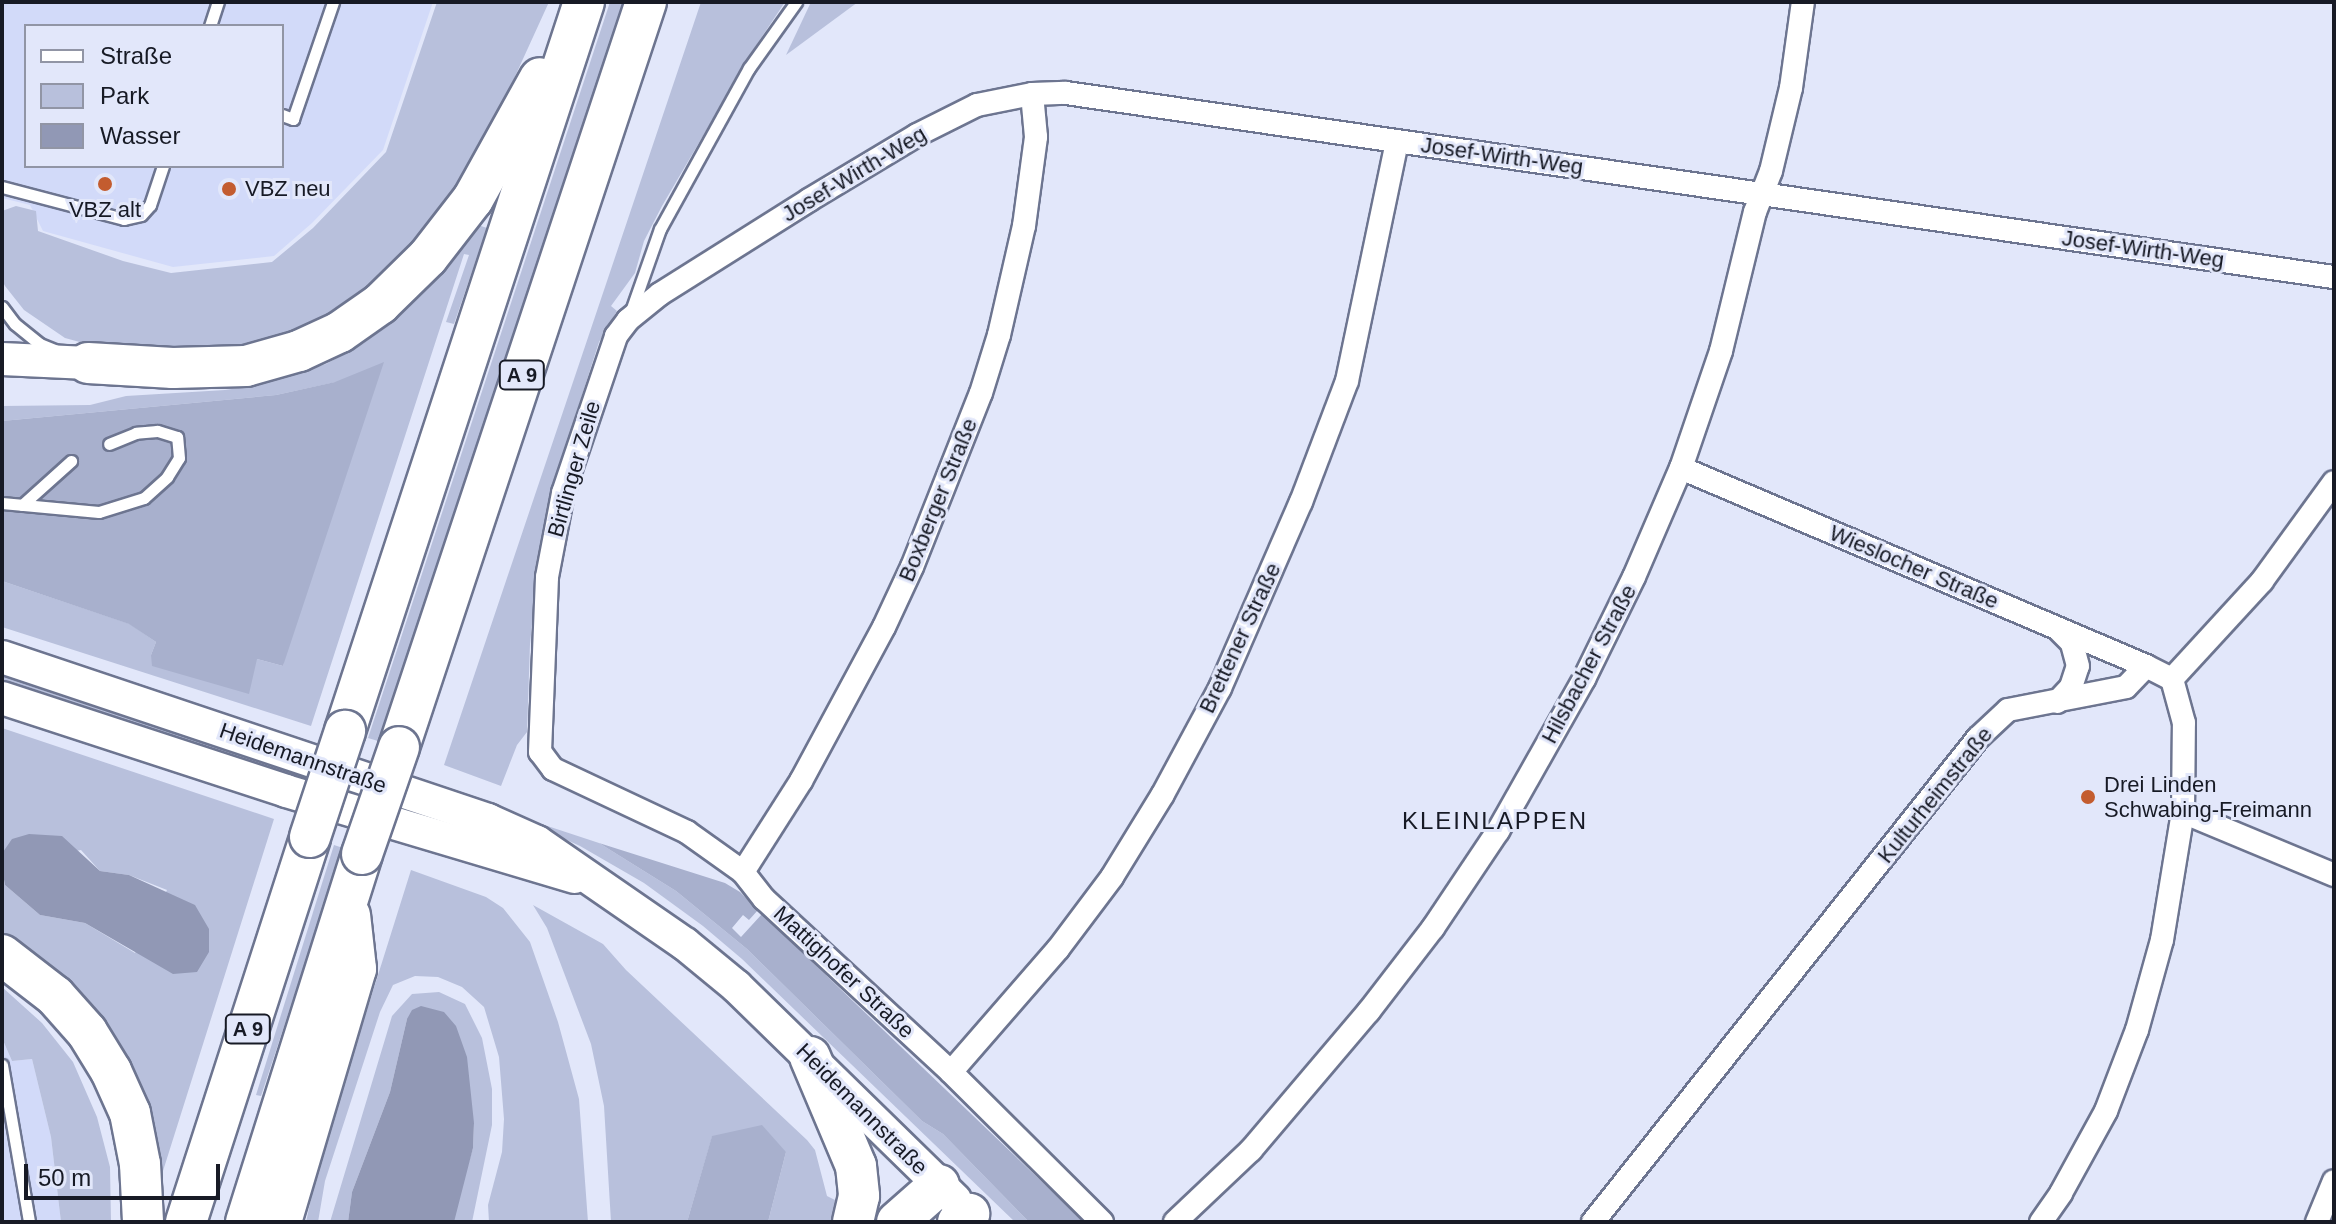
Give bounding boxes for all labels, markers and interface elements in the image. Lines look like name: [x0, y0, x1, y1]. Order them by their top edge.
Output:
legend: [24, 24, 284, 168]
text: Straße: [100, 42, 172, 69]
text: Park: [100, 82, 149, 109]
street label: Josef-Wirth-Weg: [777, 121, 931, 227]
text: Wasser: [100, 122, 180, 149]
street label: Josef-Wirth-Weg: [1419, 132, 1585, 180]
marker: VBZ alt: [96, 175, 114, 193]
place label: VBZ neu: [245, 176, 331, 202]
marker: VBZ neu: [220, 180, 238, 198]
place label: VBZ alt: [69, 197, 141, 223]
street label: Josef-Wirth-Weg: [2060, 225, 2226, 273]
road number: A 9: [498, 359, 546, 391]
street label: Birtlinger Zeile: [542, 398, 606, 540]
street label: Boxberger Straße: [893, 415, 983, 585]
street label: Wieslocher Straße: [1826, 519, 2002, 615]
street label: Brettener Straße: [1194, 559, 1286, 717]
street label: Hilsbacher Straße: [1536, 580, 1642, 748]
street label: Heidemannstraße: [216, 717, 390, 799]
street label: Kulturheimstraße: [1872, 722, 1998, 868]
place label: Drei Linden Schwabing-Freimann: [2104, 771, 2312, 822]
marker: Drei Linden Schwabing-Freimann: [2079, 788, 2097, 806]
district label: KLEINLAPPEN: [1402, 807, 1588, 835]
street label: Mattighofer Straße: [768, 900, 920, 1044]
road number: A 9: [224, 1013, 272, 1045]
street label: Heidemannstraße: [791, 1038, 933, 1180]
scale bar: [28, 1148, 224, 1198]
text: 50 m: [38, 1164, 91, 1191]

